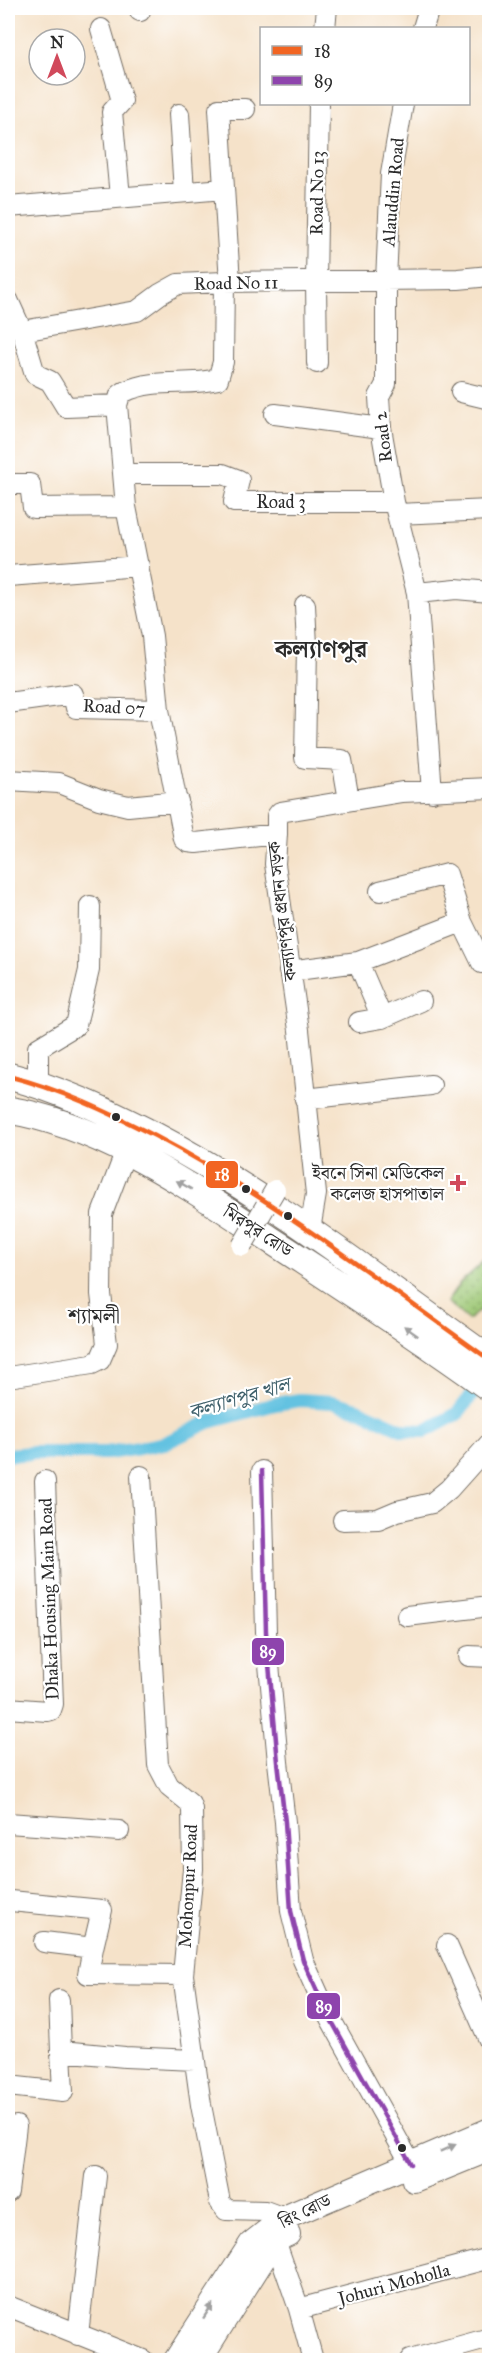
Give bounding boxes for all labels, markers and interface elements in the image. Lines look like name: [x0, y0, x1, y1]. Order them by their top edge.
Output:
north arrow: [27, 27, 87, 87]
legend: [260, 27, 470, 105]
text: N: [50, 33, 64, 52]
text: 18: [314, 40, 331, 62]
text: 89: [314, 70, 333, 92]
street label: Alauddin Road: [377, 137, 409, 248]
street label: Road No 13: [305, 151, 329, 235]
street label: Road No 11: [194, 271, 278, 295]
street label: Road 2: [369, 410, 397, 464]
street label: Road 3: [256, 491, 306, 513]
district label: কল্যাণপুর: [274, 634, 368, 664]
street label: Road 07: [82, 694, 146, 720]
street label: কল্যাণপুর প্রধান সড়ক: [262, 839, 302, 983]
unlabelled marker: [110, 1111, 122, 1123]
line badge: 18: [205, 1160, 239, 1189]
place label: ইবনে সিনা মেডিকেল কলেজ হাসপাতাল: [311, 1162, 445, 1205]
text: 18: [215, 1165, 229, 1184]
marker: ইবনে সিনা মেডিকেল কলেজ হাসপাতাল: [449, 1174, 467, 1192]
one-way arrow: [175, 1180, 192, 1190]
unlabelled marker: [240, 1183, 252, 1195]
street label: মিরপুর রোড: [218, 1200, 298, 1262]
unlabelled marker: [282, 1210, 294, 1222]
district label: শ্যামলী: [67, 1303, 120, 1329]
one-way arrow: [403, 1325, 419, 1337]
water label: কল্যাণপুর খাল: [186, 1371, 296, 1424]
street label: Dhaka Housing Main Road: [34, 1497, 65, 1700]
line badge: 89: [251, 1637, 285, 1666]
text: 89: [259, 1642, 277, 1662]
street label: Mohonpur Road: [174, 1824, 202, 1948]
line badge: 89: [306, 1992, 341, 2020]
text: 89: [315, 1997, 333, 2017]
unlabelled marker: [396, 2142, 408, 2154]
one-way arrow: [439, 2143, 457, 2153]
street label: রিং রোড: [275, 2189, 335, 2233]
street label: Johuri Moholla: [334, 2258, 453, 2311]
one-way arrow: [202, 2303, 213, 2320]

